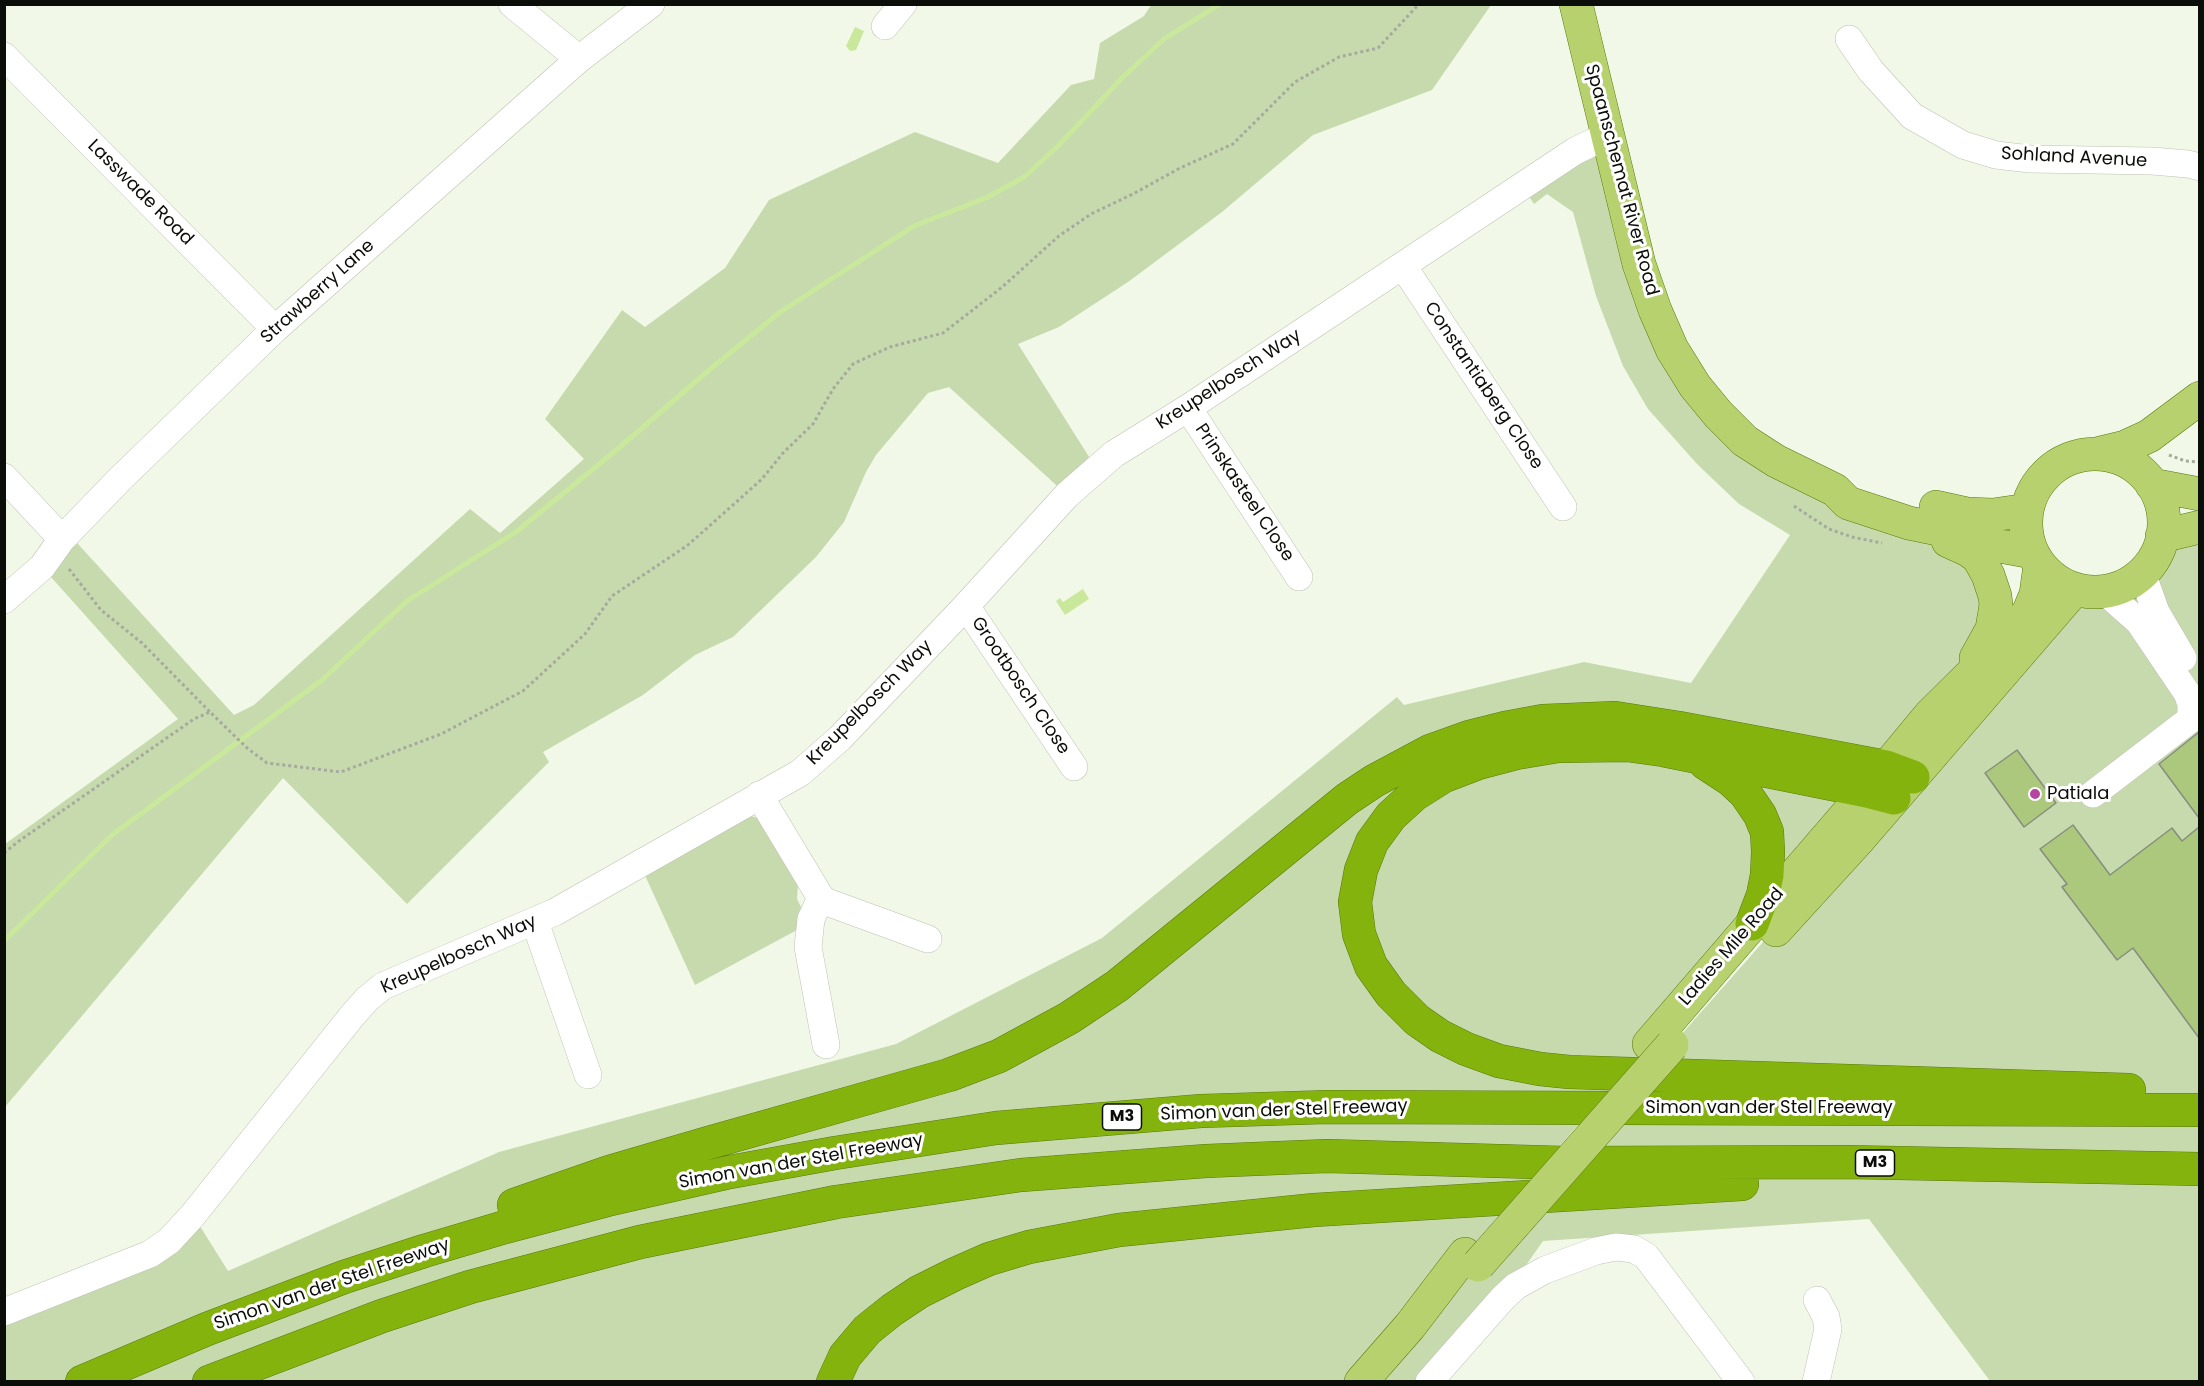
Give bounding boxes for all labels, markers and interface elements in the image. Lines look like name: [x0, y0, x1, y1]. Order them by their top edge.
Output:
street label: Spaanschemat River Road: [1580, 62, 1662, 298]
street label: Lasswade Road: [83, 136, 197, 250]
street label: Sohland Avenue: [2000, 143, 2148, 173]
street label: Strawberry Lane: [257, 235, 379, 349]
street label: Constantiaberg Close: [1419, 298, 1547, 474]
street label: Kreupelbosch Way: [1153, 325, 1305, 435]
street label: Prinskasteel Close: [1190, 420, 1298, 566]
street label: Grootbosch Close: [966, 613, 1074, 759]
street label: Kreupelbosch Way: [803, 636, 937, 770]
place label: Patiala: [2047, 783, 2109, 805]
marker: Patiala: [2028, 787, 2042, 801]
street label: Ladies Mile Road: [1675, 884, 1789, 1010]
street label: Kreupelbosch Way: [378, 911, 540, 999]
street label: Simon van der Stel Freeway: [1160, 1096, 1408, 1126]
street label: Simon van der Stel Freeway: [1645, 1097, 1893, 1119]
road number: M3: [1102, 1104, 1142, 1130]
street label: Simon van der Stel Freeway: [677, 1130, 925, 1194]
road number: M3: [1856, 1150, 1894, 1176]
street label: Simon van der Stel Freeway: [211, 1234, 453, 1336]

